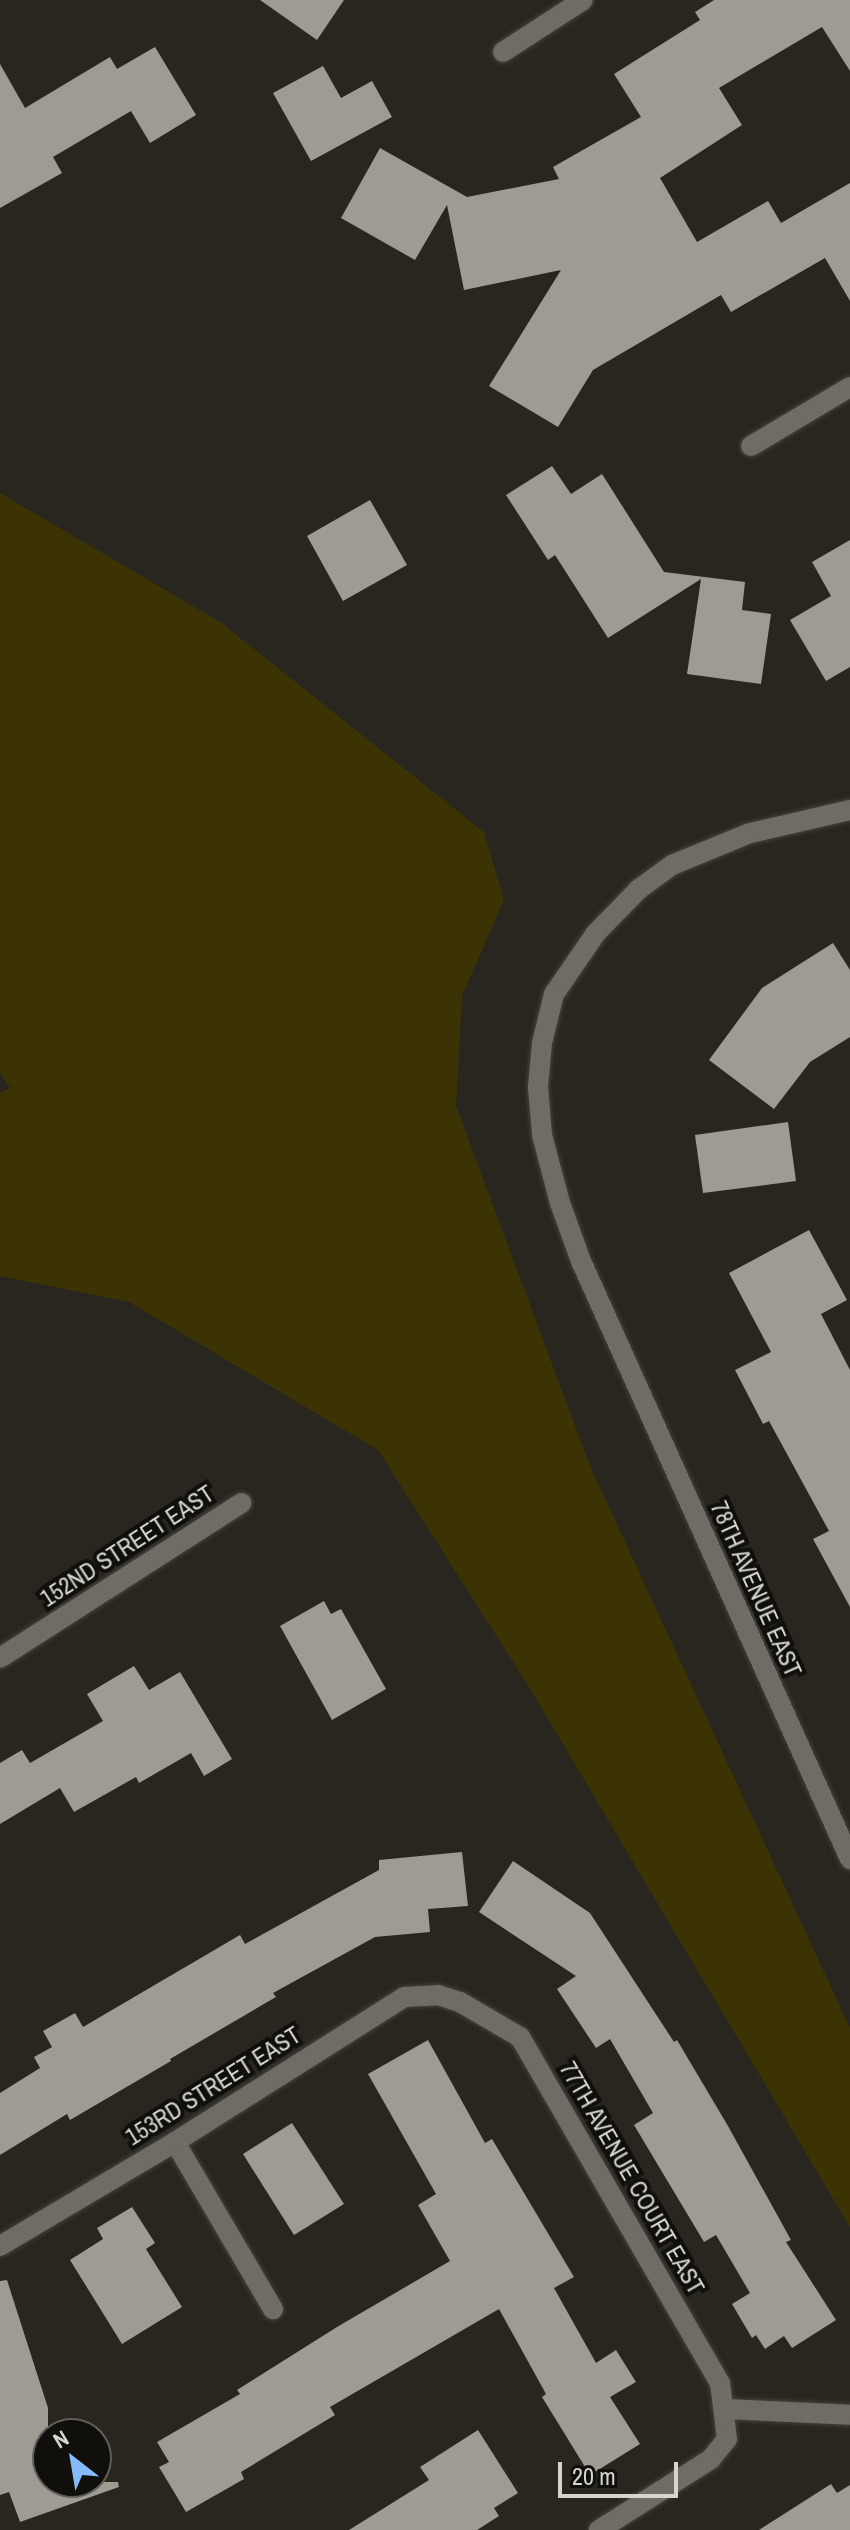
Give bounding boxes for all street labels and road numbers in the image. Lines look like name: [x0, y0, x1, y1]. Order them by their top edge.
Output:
street label: 152ND STREET EAST: [35, 1479, 219, 1613]
street label: 78TH AVENUE EAST: [704, 1496, 808, 1682]
street label: 153RD STREET EAST: [120, 2020, 306, 2152]
street label: 77TH AVENUE COURT EAST: [553, 2056, 711, 2300]

